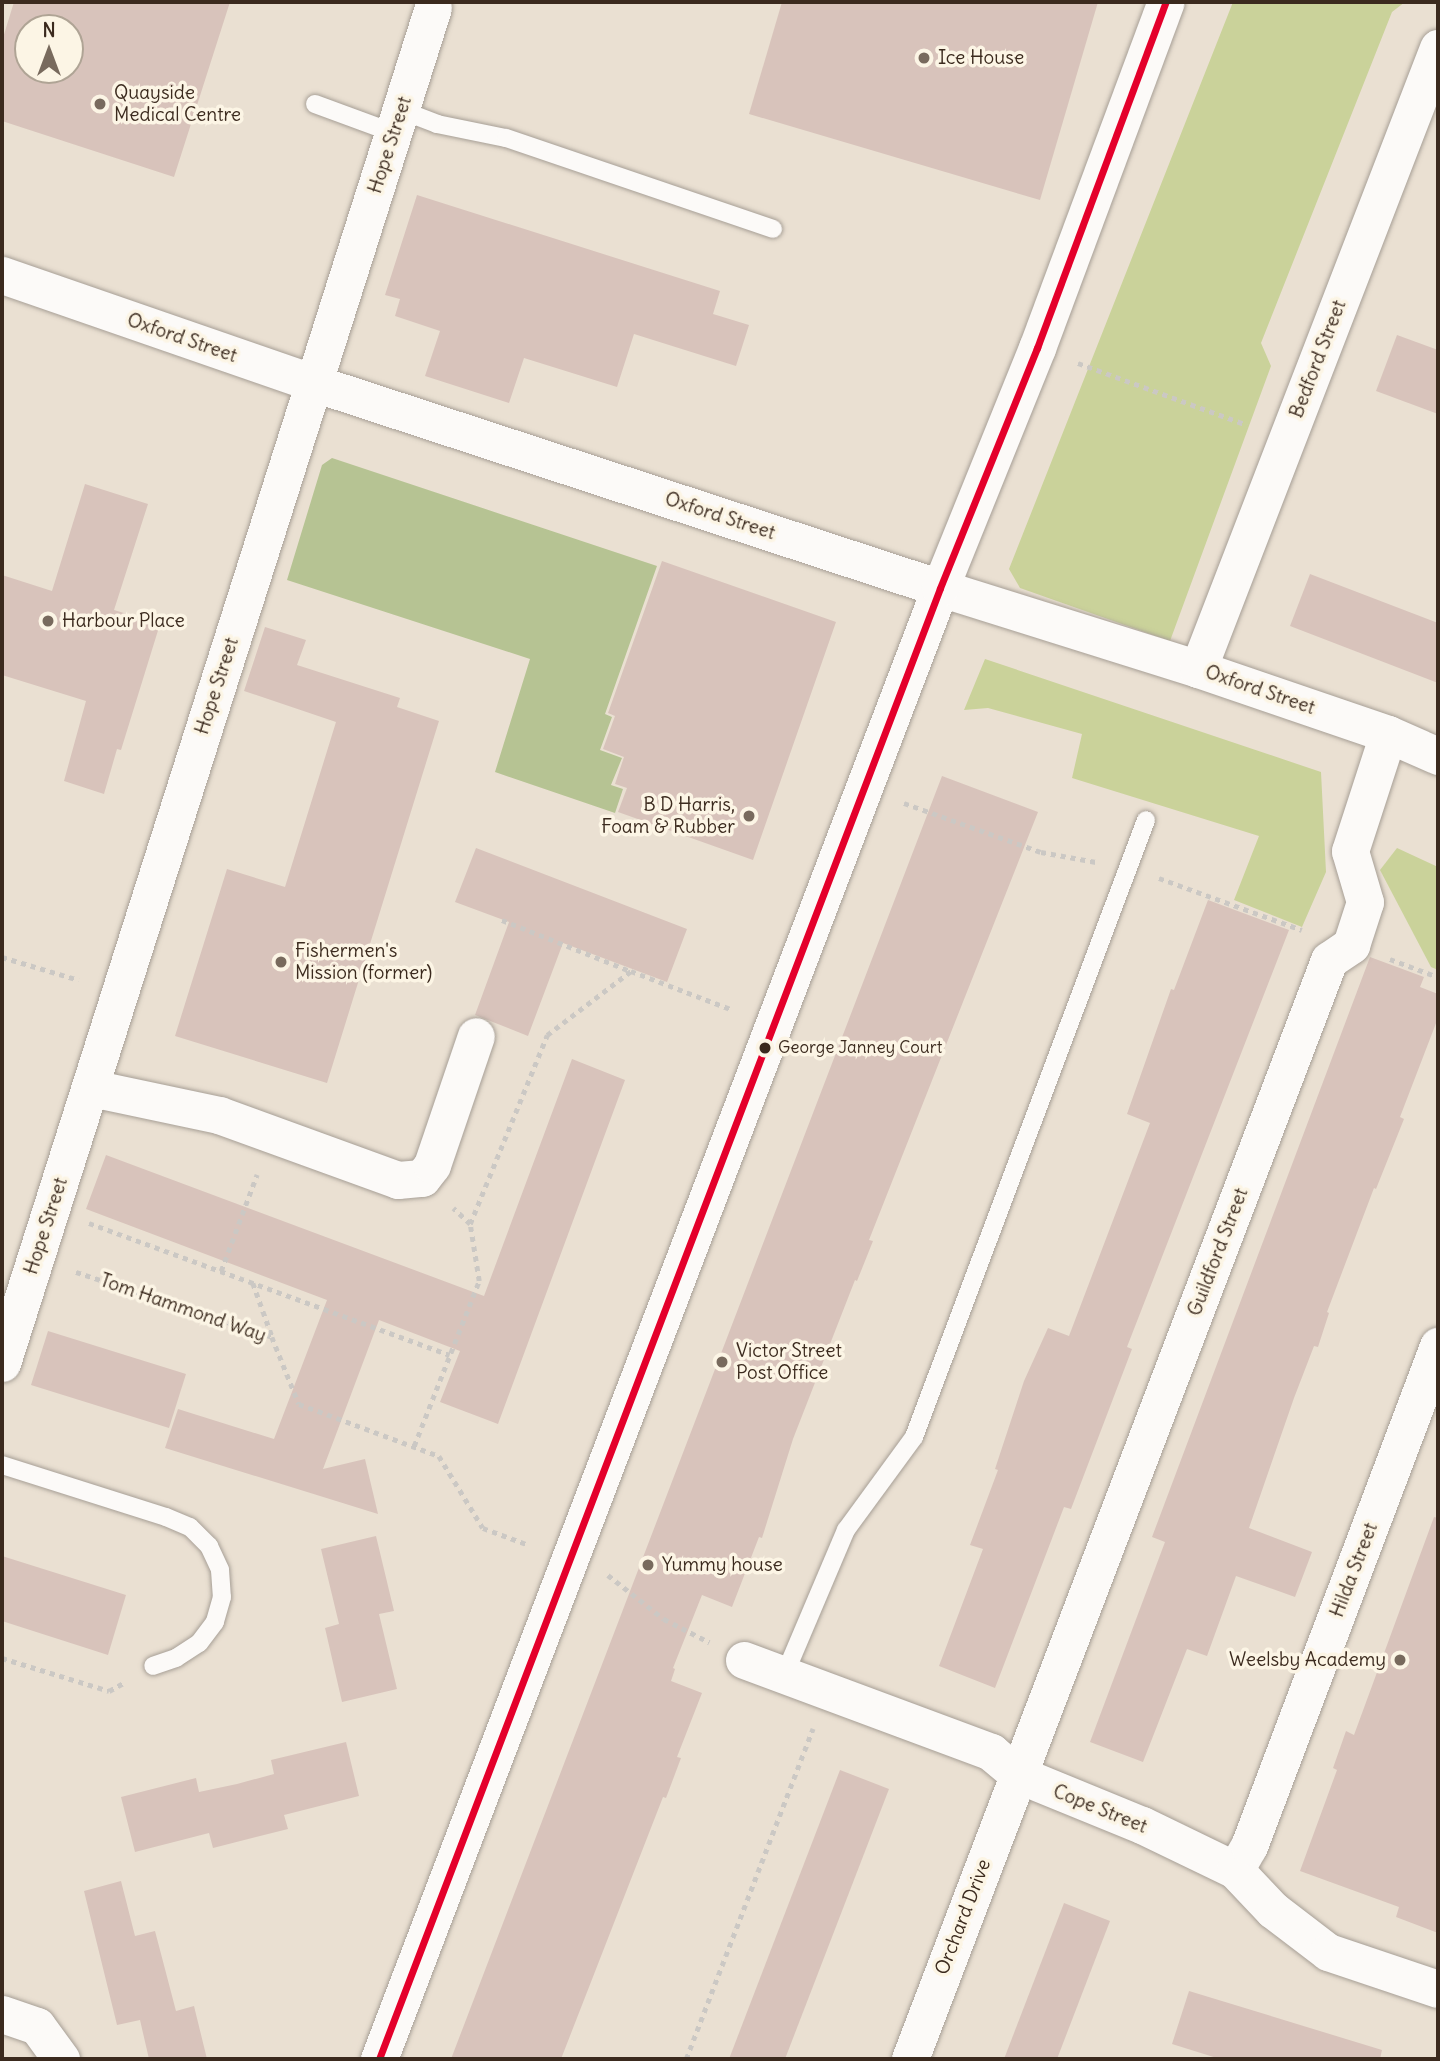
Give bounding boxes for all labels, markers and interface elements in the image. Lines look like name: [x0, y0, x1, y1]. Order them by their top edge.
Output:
north arrow: [14, 14, 84, 84]
text: N: [42, 18, 56, 42]
place label: Ice House: [938, 47, 1024, 69]
marker: Ice House: [916, 50, 932, 66]
place label: Quayside Medical Centre: [114, 82, 241, 126]
street label: Hope Street: [364, 94, 416, 196]
marker: Quayside Medical Centre: [92, 96, 108, 112]
street label: Bedford Street: [1285, 297, 1351, 421]
street label: Oxford Street: [124, 309, 240, 367]
street label: Oxford Street: [662, 487, 778, 545]
place label: Harbour Place: [62, 610, 185, 632]
marker: Harbour Place: [40, 613, 56, 629]
street label: Hope Street: [191, 635, 243, 737]
street label: Oxford Street: [1202, 661, 1318, 719]
place label: B D Harris, Foam & Rubber: [601, 794, 735, 838]
marker: B D Harris, Foam & Rubber: [741, 808, 757, 824]
place label: Fishermen's Mission (former): [295, 940, 432, 984]
marker: Fishermen's Mission (former): [273, 954, 289, 970]
place label: George Janney Court: [778, 1038, 942, 1058]
marker: George Janney Court: [758, 1041, 772, 1055]
street label: Hope Street: [20, 1175, 72, 1277]
street label: Guildford Street: [1183, 1185, 1253, 1319]
street label: Tom Hammond Way: [97, 1269, 269, 1347]
place label: Victor Street Post Office: [736, 1340, 842, 1384]
marker: Victor Street Post Office: [714, 1354, 730, 1370]
street label: Hilda Street: [1326, 1520, 1382, 1620]
place label: Yummy house: [662, 1554, 783, 1576]
marker: Yummy house: [640, 1557, 656, 1573]
place label: Weelsby Academy: [1229, 1649, 1386, 1671]
marker: Weelsby Academy: [1392, 1652, 1408, 1668]
street label: Cope Street: [1050, 1780, 1150, 1838]
street label: Orchard Drive: [931, 1856, 995, 1978]

